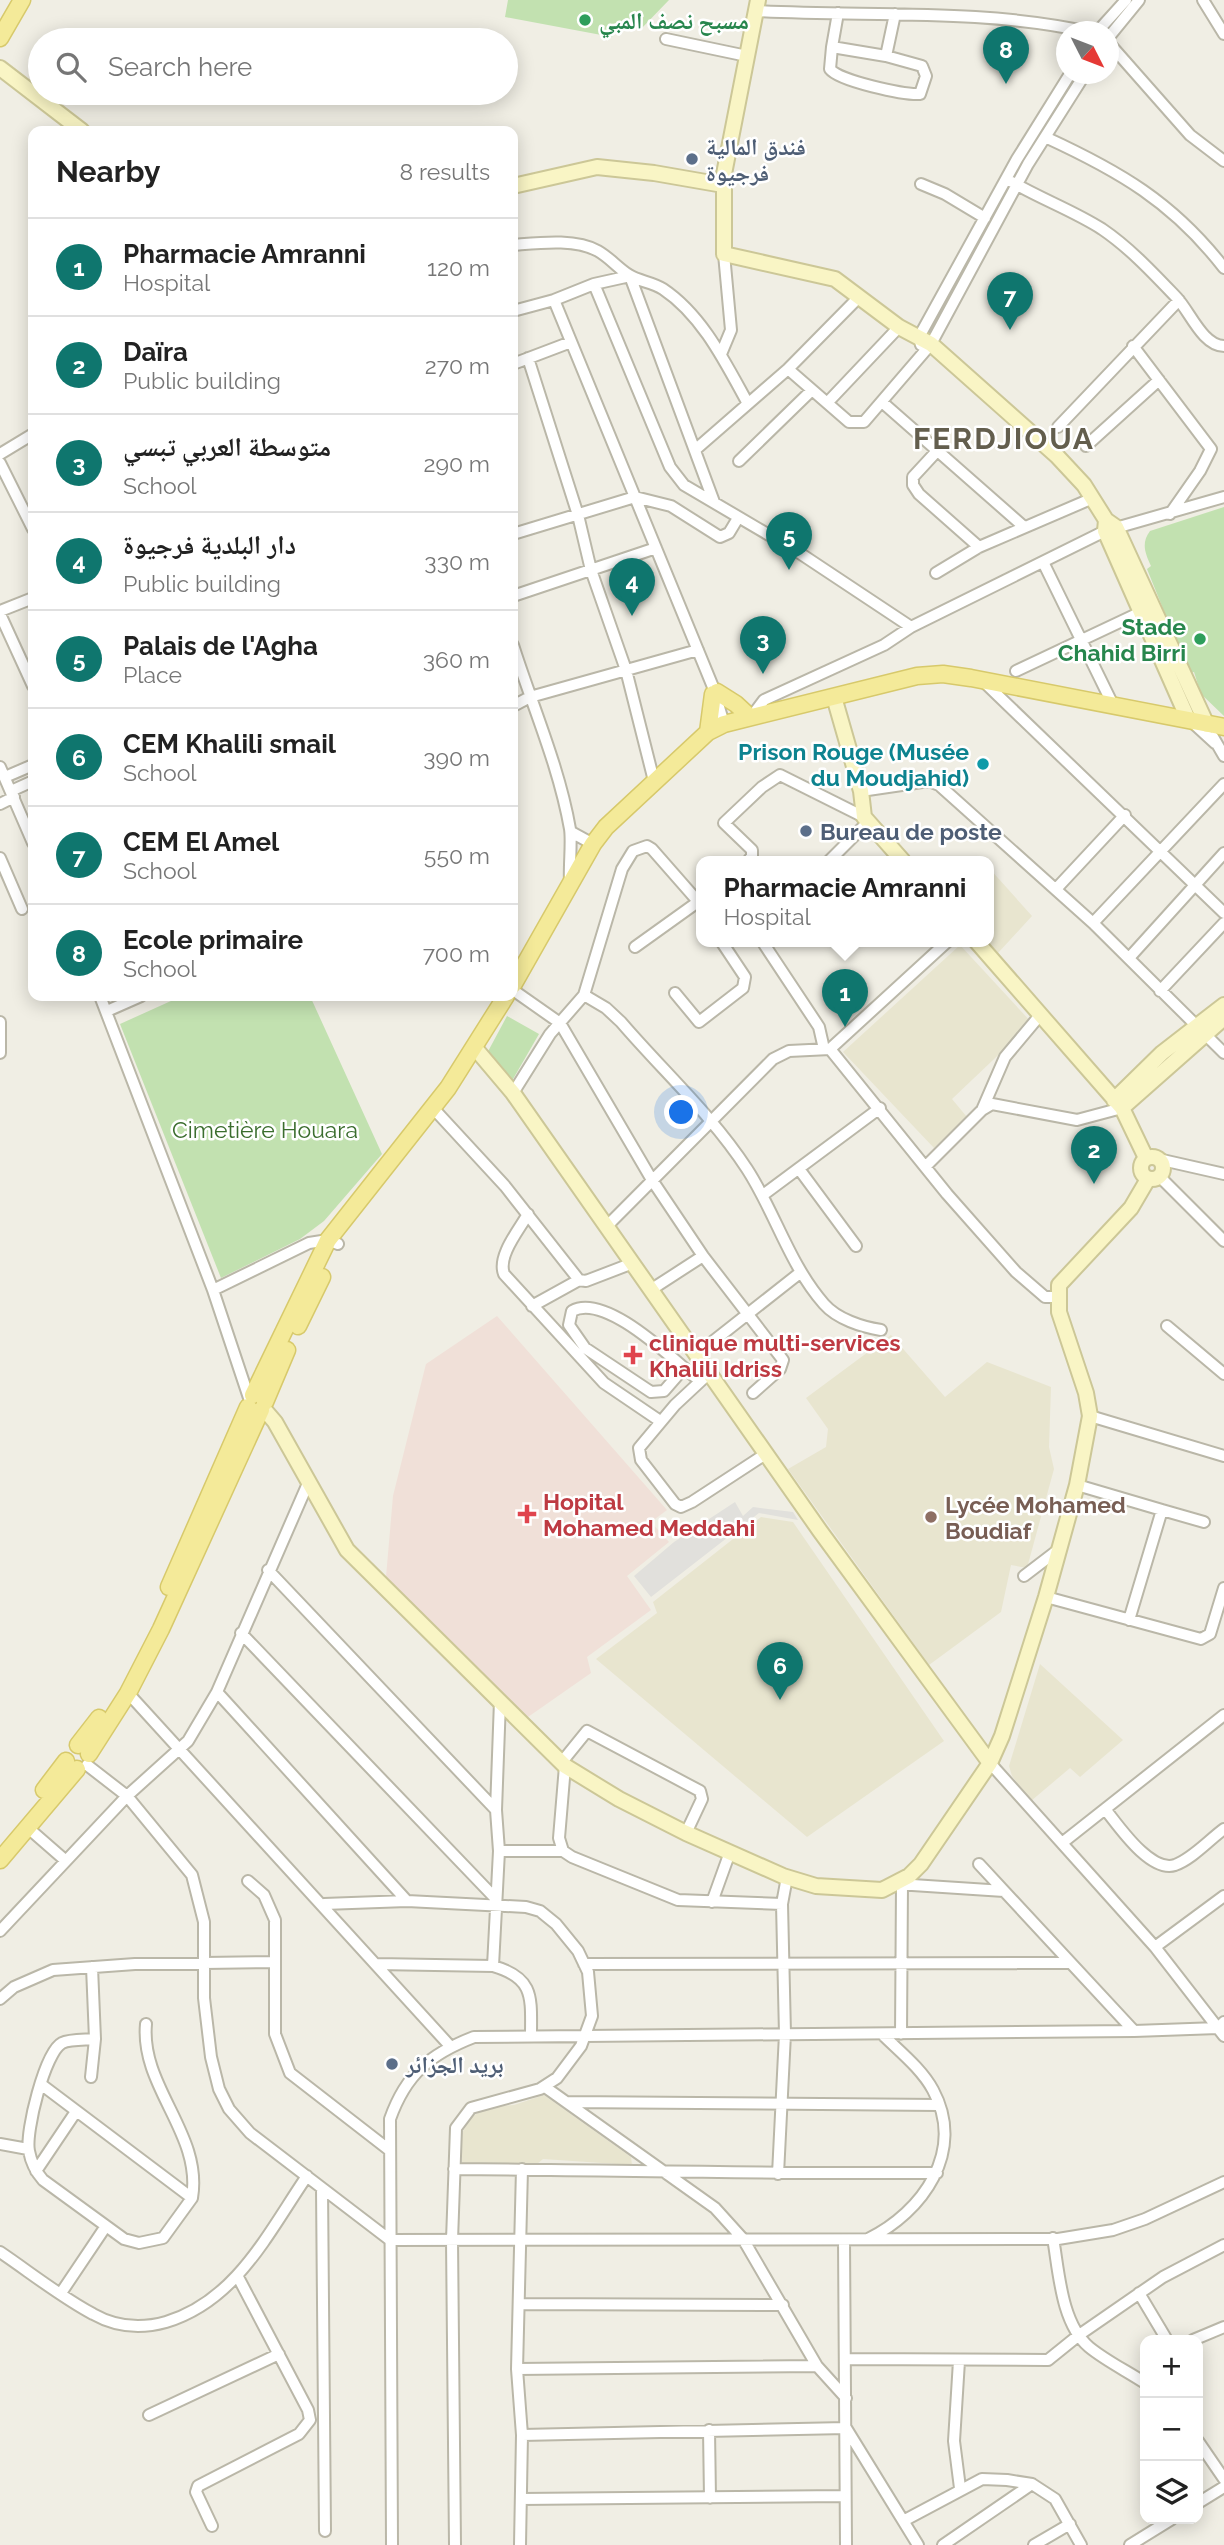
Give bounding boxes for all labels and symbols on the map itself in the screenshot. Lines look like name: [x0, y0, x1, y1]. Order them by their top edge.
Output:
place label: مسبح نصف المبي: [599, 7, 749, 39]
marker: مسبح نصف المبي: [577, 12, 593, 28]
north arrow: [1056, 21, 1119, 84]
pin: 8: [983, 26, 1029, 84]
place label: فندق المالية فرجيوة: [706, 133, 806, 186]
marker: فندق المالية فرجيوة: [684, 151, 700, 167]
pin: 7: [987, 272, 1033, 330]
district label: FERDJIOUA: [913, 421, 1095, 456]
pin: 5: [766, 512, 812, 570]
pin: 4: [609, 558, 655, 616]
place label: Stade Chahid Birri: [1058, 613, 1186, 666]
pin: 3: [740, 616, 786, 674]
marker: Stade Chahid Birri: [1192, 631, 1208, 647]
place label: Prison Rouge (Musée du Moudjahid): [738, 738, 969, 791]
marker: Prison Rouge (Musée du Moudjahid): [975, 756, 991, 772]
place label: Bureau de poste: [820, 818, 1002, 845]
marker: Bureau de poste: [798, 823, 814, 839]
pin: 1: [822, 969, 868, 1027]
your location: [664, 1095, 698, 1129]
park label: Cimetière Houara: [172, 1116, 358, 1143]
pin: 2: [1071, 1126, 1117, 1184]
place label: clinique multi-services Khalili Idriss: [649, 1329, 901, 1382]
marker: clinique multi-services Khalili Idriss: [623, 1345, 643, 1365]
place label: Hopital Mohamed Meddahi: [543, 1488, 755, 1541]
place label: Lycée Mohamed Boudiaf: [945, 1491, 1126, 1544]
marker: Hopital Mohamed Meddahi: [517, 1504, 537, 1524]
marker: Lycée Mohamed Boudiaf: [923, 1509, 939, 1525]
pin: 6: [757, 1642, 803, 1700]
place label: بريد الجزائر: [405, 2051, 504, 2078]
marker: بريد الجزائر: [384, 2056, 400, 2072]

